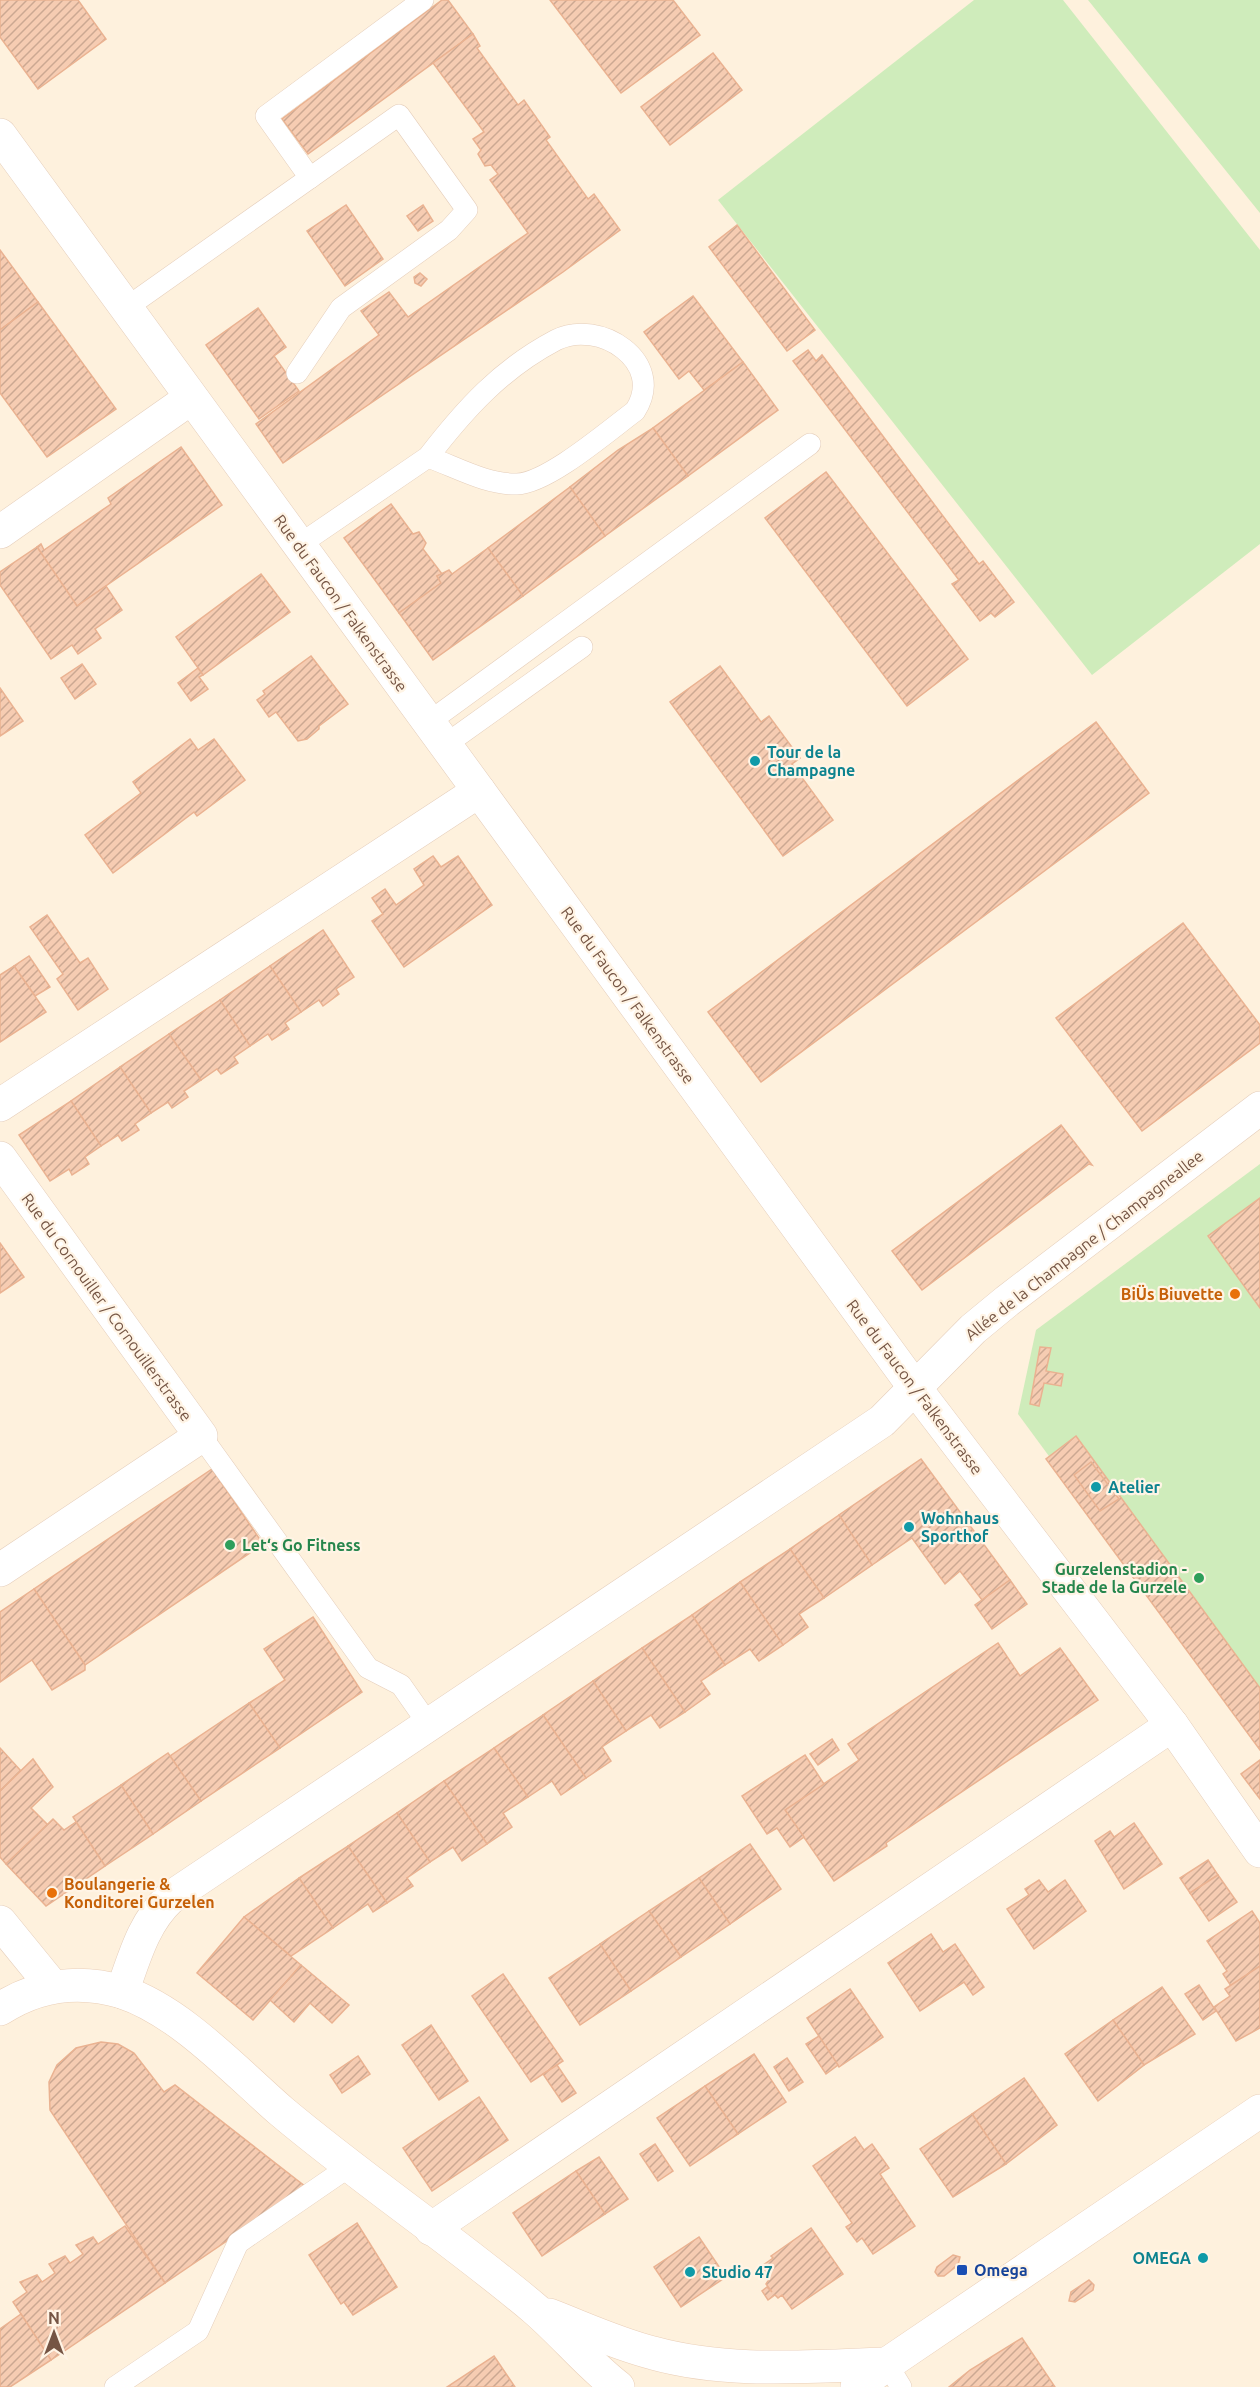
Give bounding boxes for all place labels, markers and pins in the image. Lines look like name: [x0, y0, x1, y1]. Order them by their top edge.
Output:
place label: Tour de la Champagne: [767, 743, 855, 779]
marker: Tour de la Champagne: [748, 754, 762, 768]
place label: BiÜs Biuvette: [1121, 1284, 1223, 1303]
marker: BiÜs Biuvette: [1228, 1287, 1242, 1301]
place label: Atelier: [1108, 1478, 1161, 1496]
marker: Atelier: [1089, 1480, 1103, 1494]
place label: Wohnhaus Sporthof: [921, 1509, 999, 1545]
marker: Wohnhaus Sporthof: [902, 1520, 916, 1534]
place label: Let‘s Go Fitness: [242, 1536, 361, 1554]
marker: Let‘s Go Fitness: [223, 1538, 237, 1552]
place label: Gurzelenstadion - Stade de la Gurzele: [1042, 1560, 1187, 1596]
marker: Gurzelenstadion - Stade de la Gurzele: [1192, 1571, 1206, 1585]
place label: Boulangerie & Konditorei Gurzelen: [64, 1875, 215, 1911]
marker: Boulangerie & Konditorei Gurzelen: [45, 1886, 59, 1900]
place label: OMEGA: [1132, 2249, 1192, 2267]
marker: OMEGA: [1196, 2251, 1210, 2265]
place label: Omega: [974, 2261, 1028, 2279]
place label: Studio 47: [702, 2263, 773, 2281]
marker: Omega: [955, 2263, 969, 2277]
marker: Studio 47: [683, 2265, 697, 2279]

